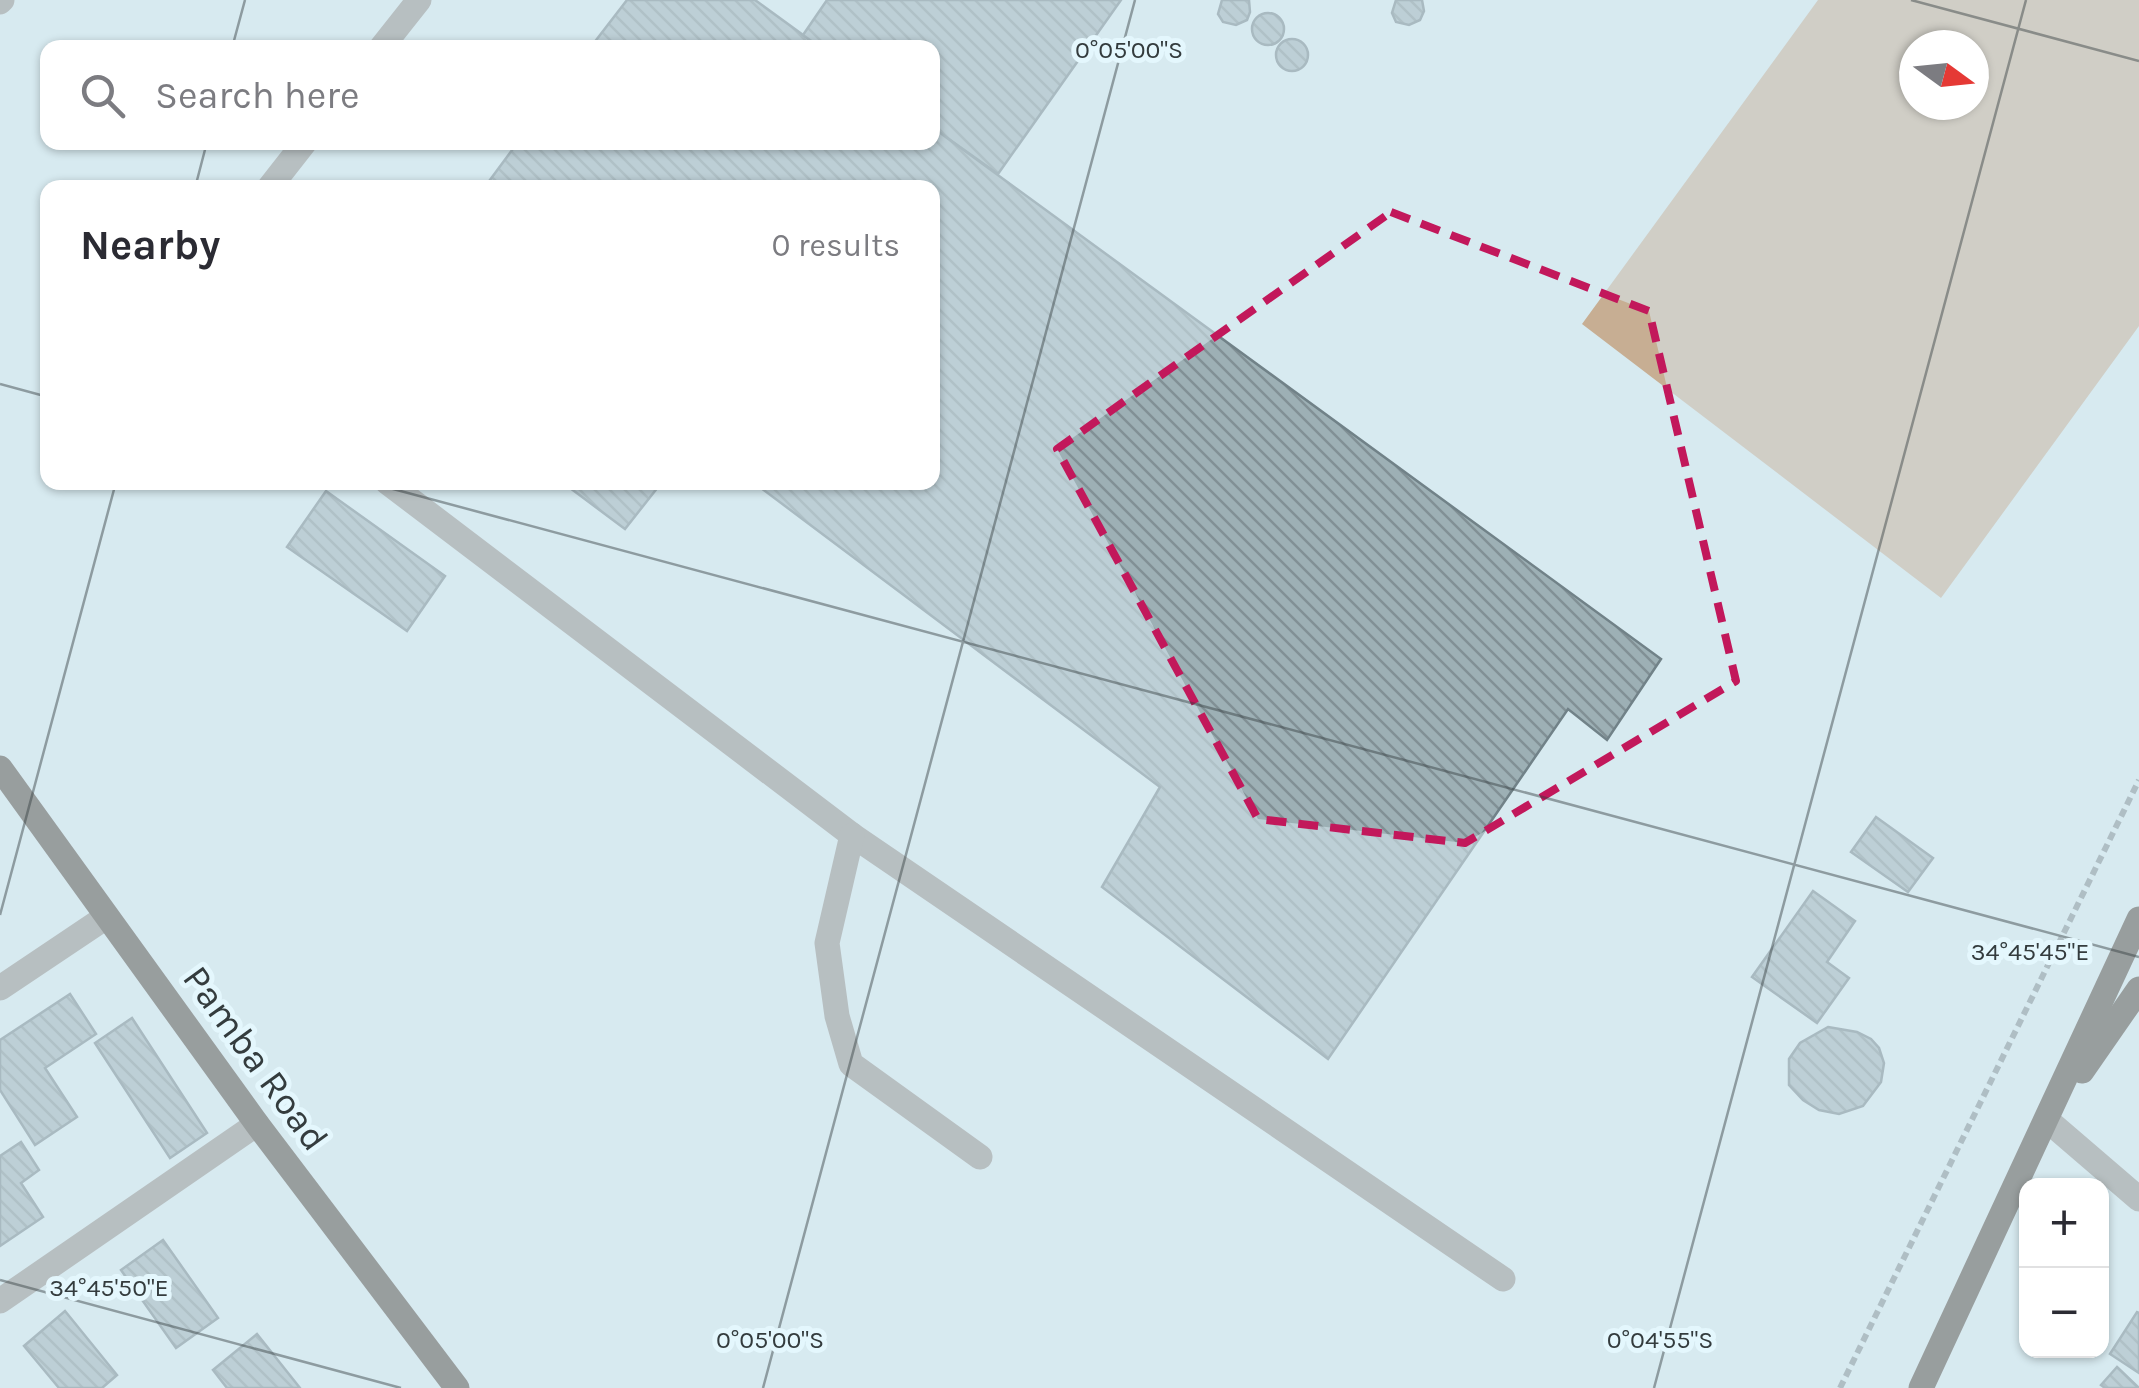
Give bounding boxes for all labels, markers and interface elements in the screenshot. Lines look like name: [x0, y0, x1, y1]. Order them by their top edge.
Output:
north arrow: [1899, 30, 1989, 120]
text: 0°05'00"S: [1075, 35, 1183, 64]
search box: [40, 40, 940, 150]
icon: search: [75, 68, 130, 123]
text: Search here: [155, 73, 359, 118]
text: Nearby: [80, 220, 220, 270]
text: 0 results: [771, 227, 900, 264]
text: 34°45'45"E: [1971, 937, 2089, 966]
street label: Pamba Road: [173, 957, 338, 1159]
map controls: [2019, 1178, 2109, 1358]
button: +: [2019, 1178, 2109, 1268]
button: −: [2019, 1268, 2109, 1358]
text: 34°45'50"E: [49, 1273, 169, 1302]
text: 0°05'00"S: [716, 1325, 824, 1354]
text: 0°04'55"S: [1607, 1325, 1713, 1354]

